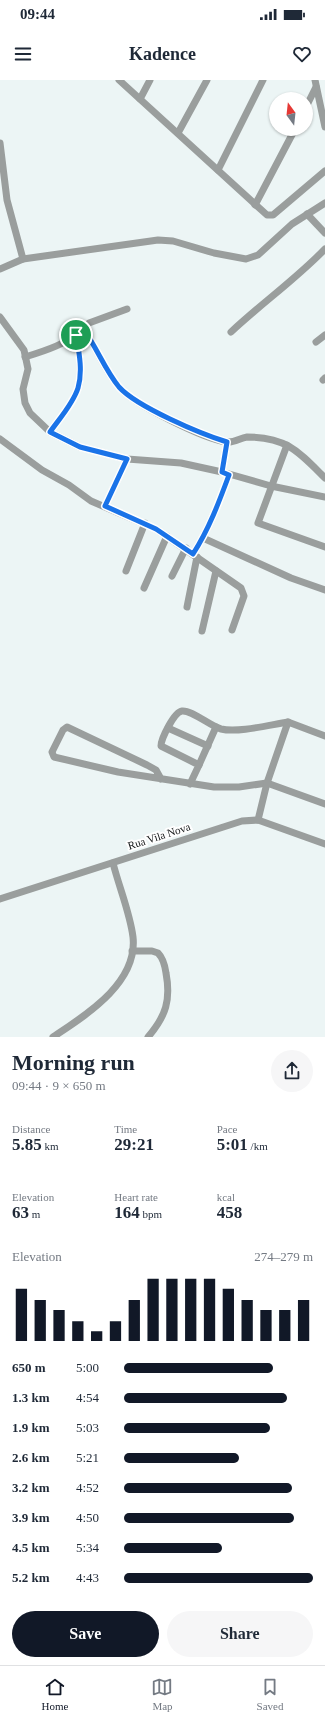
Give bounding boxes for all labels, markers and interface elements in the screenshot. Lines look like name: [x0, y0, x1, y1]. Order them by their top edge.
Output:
text: 09:44: [20, 6, 55, 22]
icon: menu: [12, 43, 34, 65]
icon: heart: [291, 43, 313, 65]
text: Kadence: [129, 44, 196, 64]
north arrow: [269, 92, 313, 136]
map controls: [269, 92, 313, 136]
pin: [59, 318, 93, 352]
icon: arrive: [65, 324, 87, 346]
street label: Rua Vila Nova: [126, 820, 192, 852]
text: Morning run: [12, 1050, 135, 1075]
button: share: [271, 1050, 313, 1092]
text: 09:44 · 9 × 650 m: [12, 1078, 106, 1093]
text: Distance: [12, 1123, 50, 1135]
text: Time: [114, 1123, 137, 1135]
text: Pace: [217, 1123, 237, 1135]
text: 5.85: [12, 1135, 42, 1154]
text: 29:21: [114, 1135, 154, 1154]
text: 5:01: [217, 1135, 248, 1154]
text: km: [42, 1140, 59, 1152]
text: /km: [248, 1140, 268, 1152]
text: Elevation: [12, 1191, 54, 1203]
text: Heart rate: [114, 1191, 158, 1203]
text: kcal: [217, 1191, 235, 1203]
text: 63: [12, 1203, 29, 1222]
text: 164: [114, 1203, 140, 1222]
text: 458: [217, 1203, 242, 1222]
text: m: [29, 1208, 40, 1220]
text: bpm: [140, 1208, 162, 1220]
text: Elevation: [12, 1249, 62, 1264]
text: 274–279 m: [254, 1249, 313, 1264]
text: 650 m: [12, 1360, 46, 1375]
text: 5:00: [76, 1360, 99, 1375]
text: 1.3 km: [12, 1390, 50, 1405]
text: 4:54: [76, 1390, 99, 1405]
text: 1.9 km: [12, 1420, 50, 1435]
text: 5:03: [76, 1420, 99, 1435]
text: 2.6 km: [12, 1450, 50, 1465]
text: 5:21: [76, 1450, 99, 1465]
text: 3.2 km: [12, 1480, 50, 1495]
text: 4:52: [76, 1480, 99, 1495]
text: 3.9 km: [12, 1510, 50, 1525]
text: 4:50: [76, 1510, 99, 1525]
text: 4.5 km: [12, 1540, 50, 1555]
text: 5:34: [76, 1540, 99, 1555]
text: 5.2 km: [12, 1570, 50, 1585]
text: 4:43: [76, 1570, 99, 1585]
button: Save: [12, 1611, 159, 1657]
button: Share: [167, 1611, 313, 1657]
tab: Home: [42, 1676, 68, 1712]
tab: Map: [151, 1676, 173, 1712]
tab: Saved: [257, 1676, 283, 1712]

